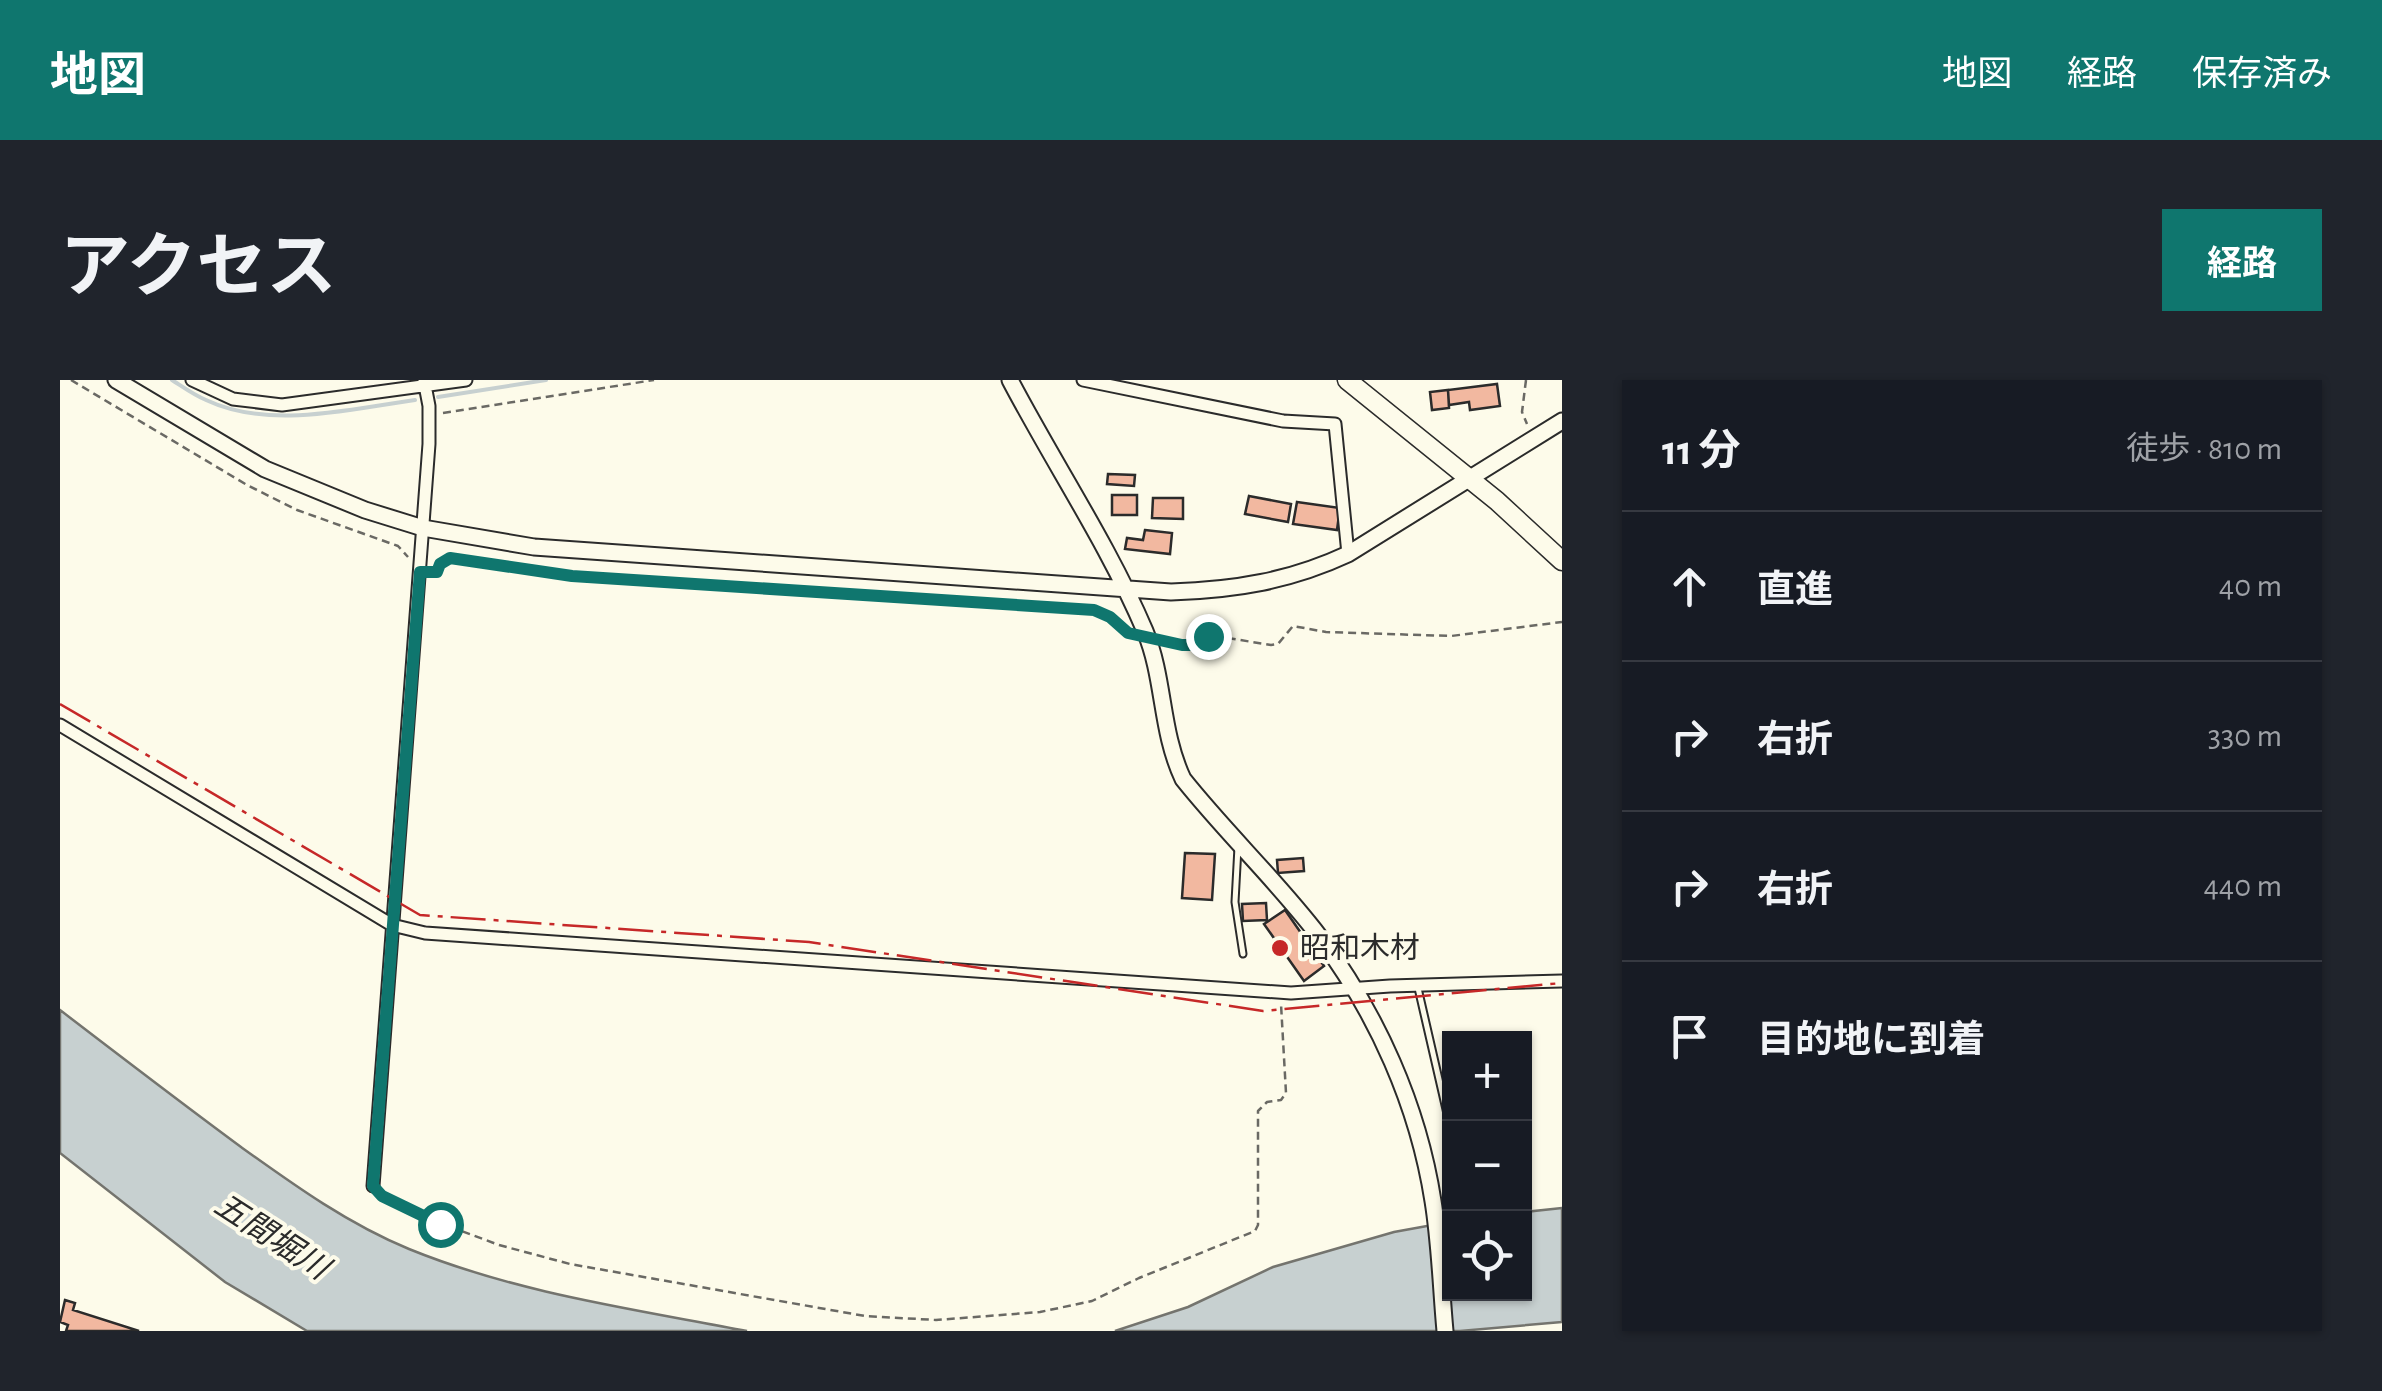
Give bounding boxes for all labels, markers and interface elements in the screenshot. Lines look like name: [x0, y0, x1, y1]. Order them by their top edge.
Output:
text: 地図: [50, 53, 146, 101]
text: 地図: [1942, 57, 2012, 92]
text: 経路: [2067, 57, 2137, 92]
text: 保存済み: [2192, 57, 2332, 92]
button: 経路: [2162, 209, 2322, 311]
text: アクセス: [60, 234, 337, 304]
text: 11 分: [1662, 430, 1741, 472]
text: 徒歩 · 810 m: [2126, 433, 2282, 465]
icon: ahead: [1662, 559, 1717, 614]
text: 40 m: [2219, 570, 2282, 602]
text: 直進: [1757, 572, 1833, 610]
route end: [1186, 614, 1232, 660]
icon: right: [1662, 709, 1717, 764]
text: 330 m: [2208, 720, 2282, 752]
text: 右折: [1757, 722, 1833, 760]
icon: right: [1662, 859, 1717, 914]
text: 440 m: [2203, 870, 2282, 902]
text: 右折: [1757, 872, 1833, 910]
place label: 昭和木材: [1300, 932, 1420, 964]
marker: 昭和木材: [1269, 937, 1291, 959]
icon: arrive: [1662, 1009, 1717, 1064]
text: 目的地に到着: [1757, 1022, 1985, 1060]
map controls: [1442, 1031, 1532, 1301]
button: +: [1442, 1031, 1532, 1121]
button: −: [1442, 1121, 1532, 1211]
water label: 五間堀川: [209, 1188, 337, 1287]
route start: [418, 1202, 464, 1248]
button: locate: [1442, 1211, 1532, 1301]

